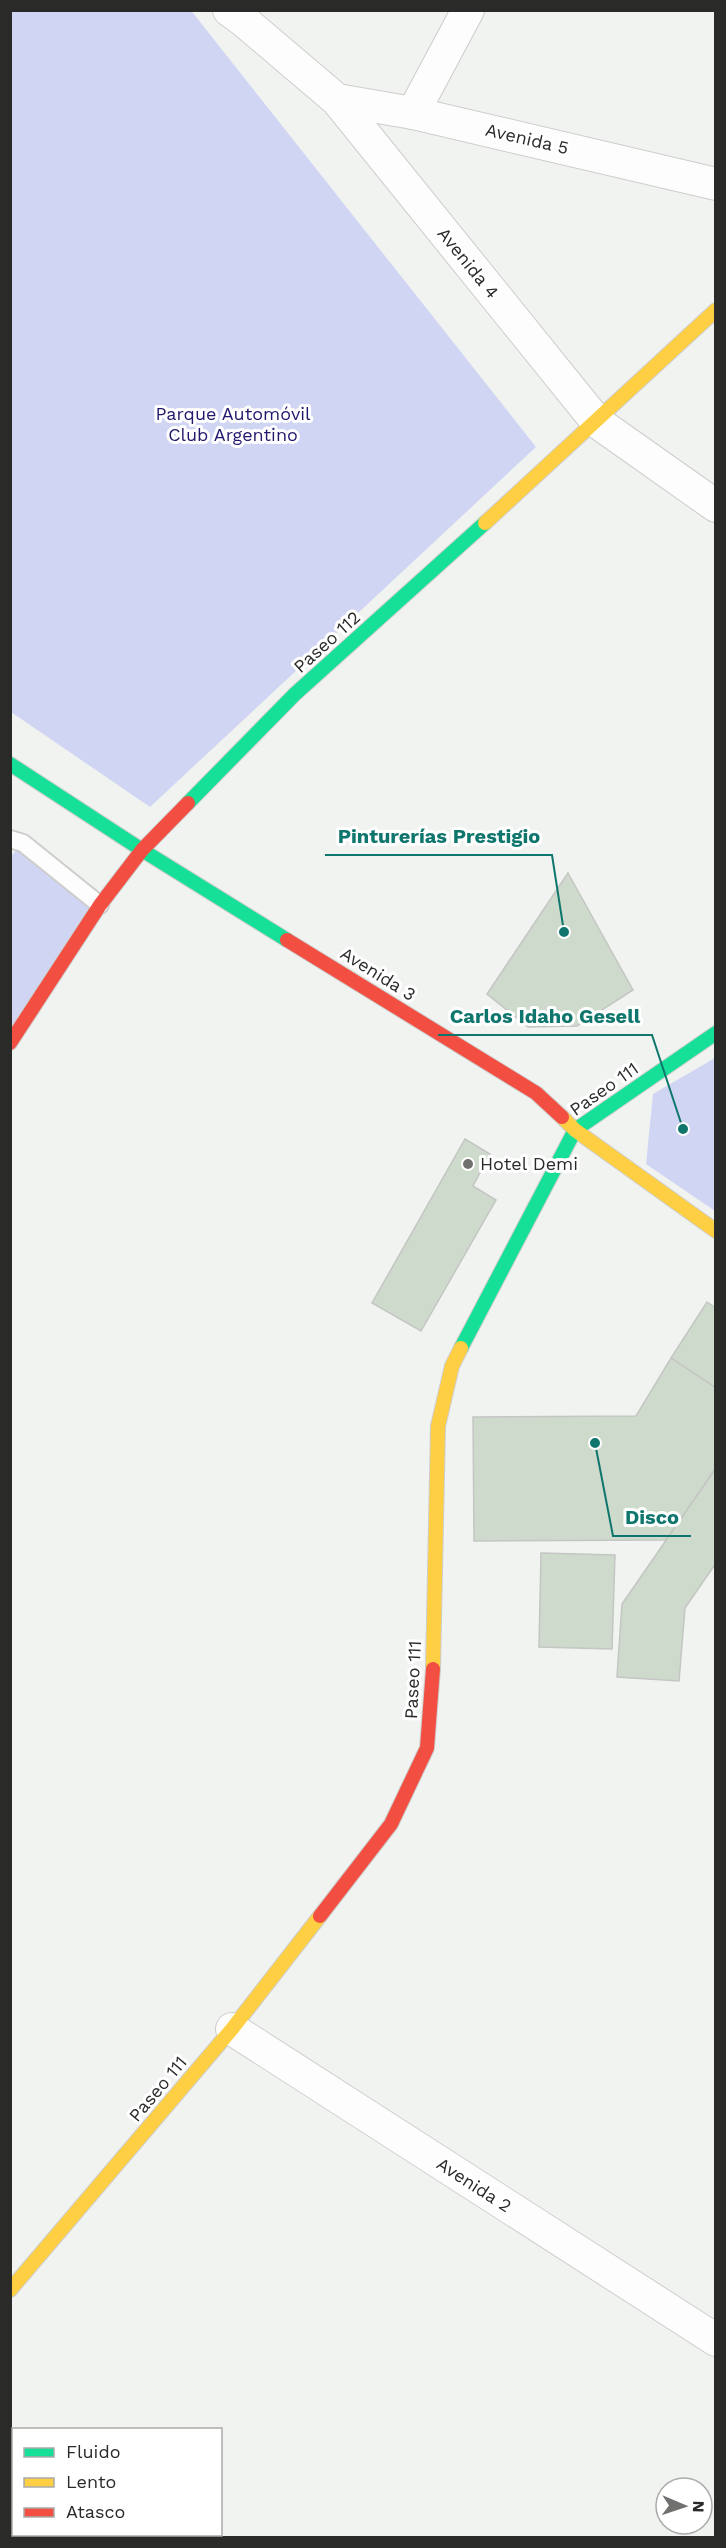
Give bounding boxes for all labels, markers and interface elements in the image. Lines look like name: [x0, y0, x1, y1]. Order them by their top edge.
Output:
street label: Avenida 5: [484, 119, 571, 158]
street label: Avenida 4: [433, 223, 503, 302]
park label: Parque Automóvil Club Argentino: [155, 403, 311, 445]
street label: Paseo 112: [289, 606, 364, 677]
callout: Pinturerías Prestigio: [325, 817, 552, 855]
text: Pinturerías Prestigio: [338, 824, 540, 848]
street label: Avenida 3: [337, 942, 420, 1005]
callout: Carlos Idaho Gesell: [438, 997, 652, 1035]
text: Carlos Idaho Gesell: [450, 1004, 641, 1028]
street label: Paseo 111: [565, 1057, 642, 1120]
place label: Hotel Demi: [480, 1153, 578, 1174]
marker: Hotel Demi: [461, 1157, 475, 1171]
callout: Disco: [613, 1498, 691, 1536]
text: Disco: [625, 1505, 679, 1529]
street label: Paseo 111: [400, 1640, 425, 1720]
street label: Paseo 111: [124, 2052, 191, 2126]
street label: Avenida 2: [433, 2153, 515, 2216]
legend: [12, 2428, 222, 2536]
text: Fluido: [66, 2441, 120, 2462]
text: Lento: [66, 2471, 116, 2492]
north arrow: [654, 2476, 714, 2536]
text: N: [689, 2500, 708, 2513]
text: Atasco: [66, 2501, 125, 2522]

